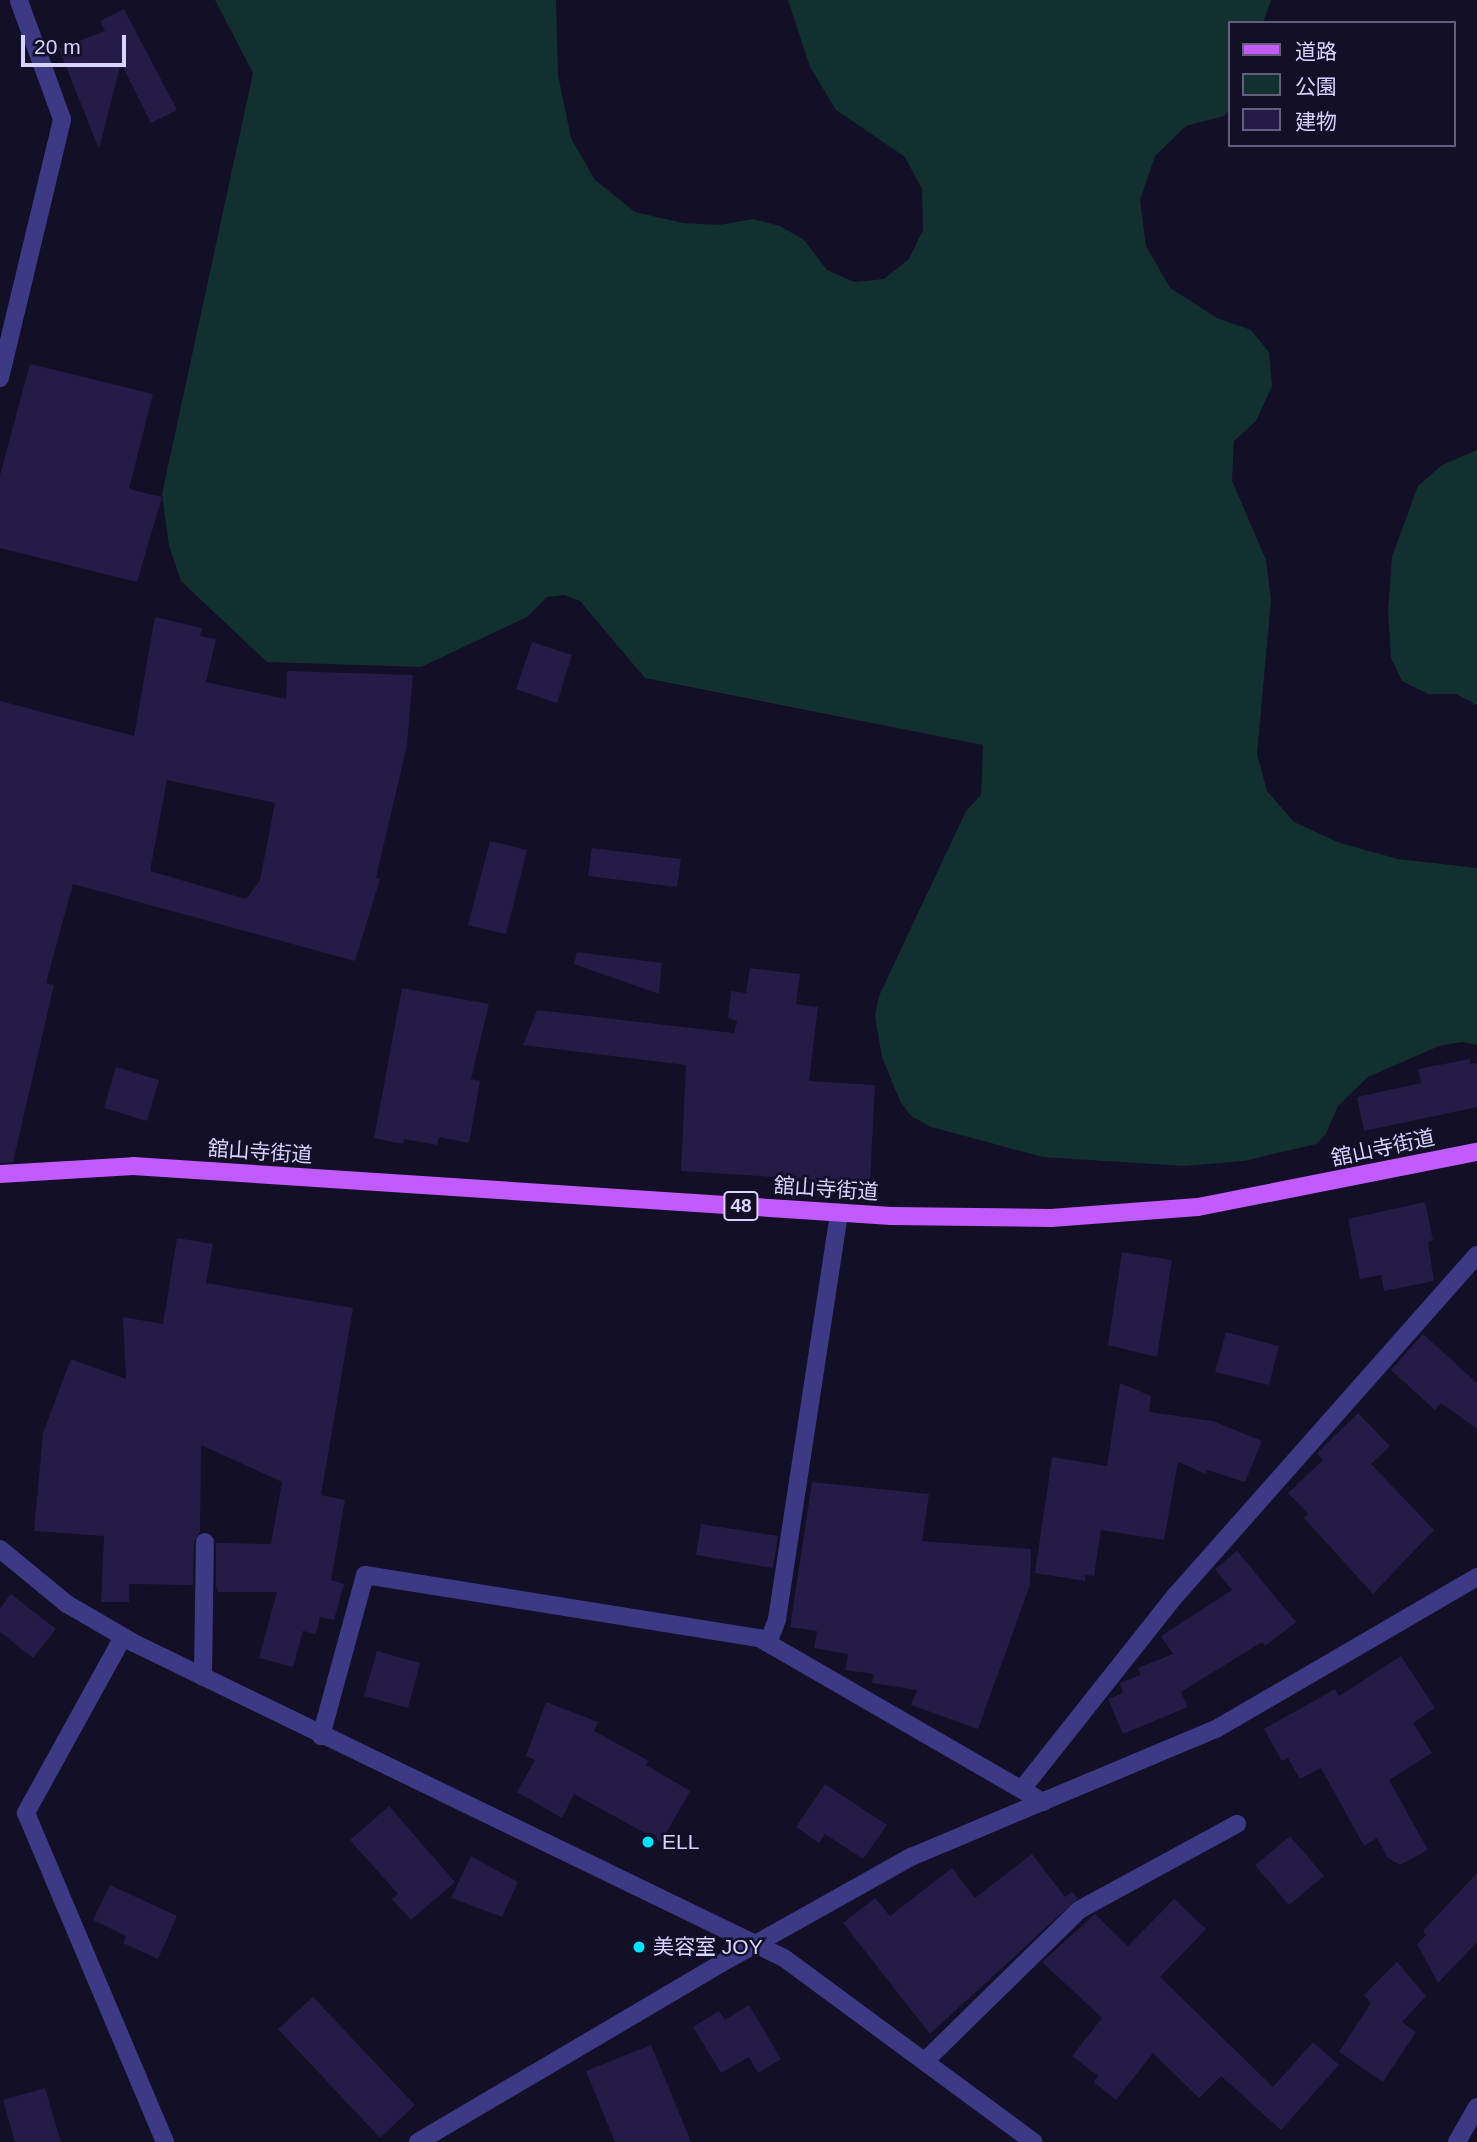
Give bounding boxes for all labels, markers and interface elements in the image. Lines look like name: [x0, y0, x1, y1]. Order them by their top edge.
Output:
scale bar: [24, 21, 130, 65]
legend: [1228, 21, 1456, 147]
text: 20 m: [34, 35, 81, 58]
text: 道路: [1295, 40, 1337, 63]
text: 公園: [1295, 75, 1337, 98]
text: 建物: [1295, 110, 1337, 133]
street label: 舘山寺街道: [1329, 1125, 1437, 1171]
street label: 舘山寺街道: [207, 1136, 313, 1168]
street label: 舘山寺街道: [773, 1173, 879, 1205]
road number: 48: [722, 1190, 760, 1222]
place label: ELL: [662, 1829, 699, 1855]
marker: ELL: [640, 1834, 656, 1850]
place label: 美容室 JOY: [653, 1934, 763, 1960]
marker: 美容室 JOY: [631, 1939, 647, 1955]

